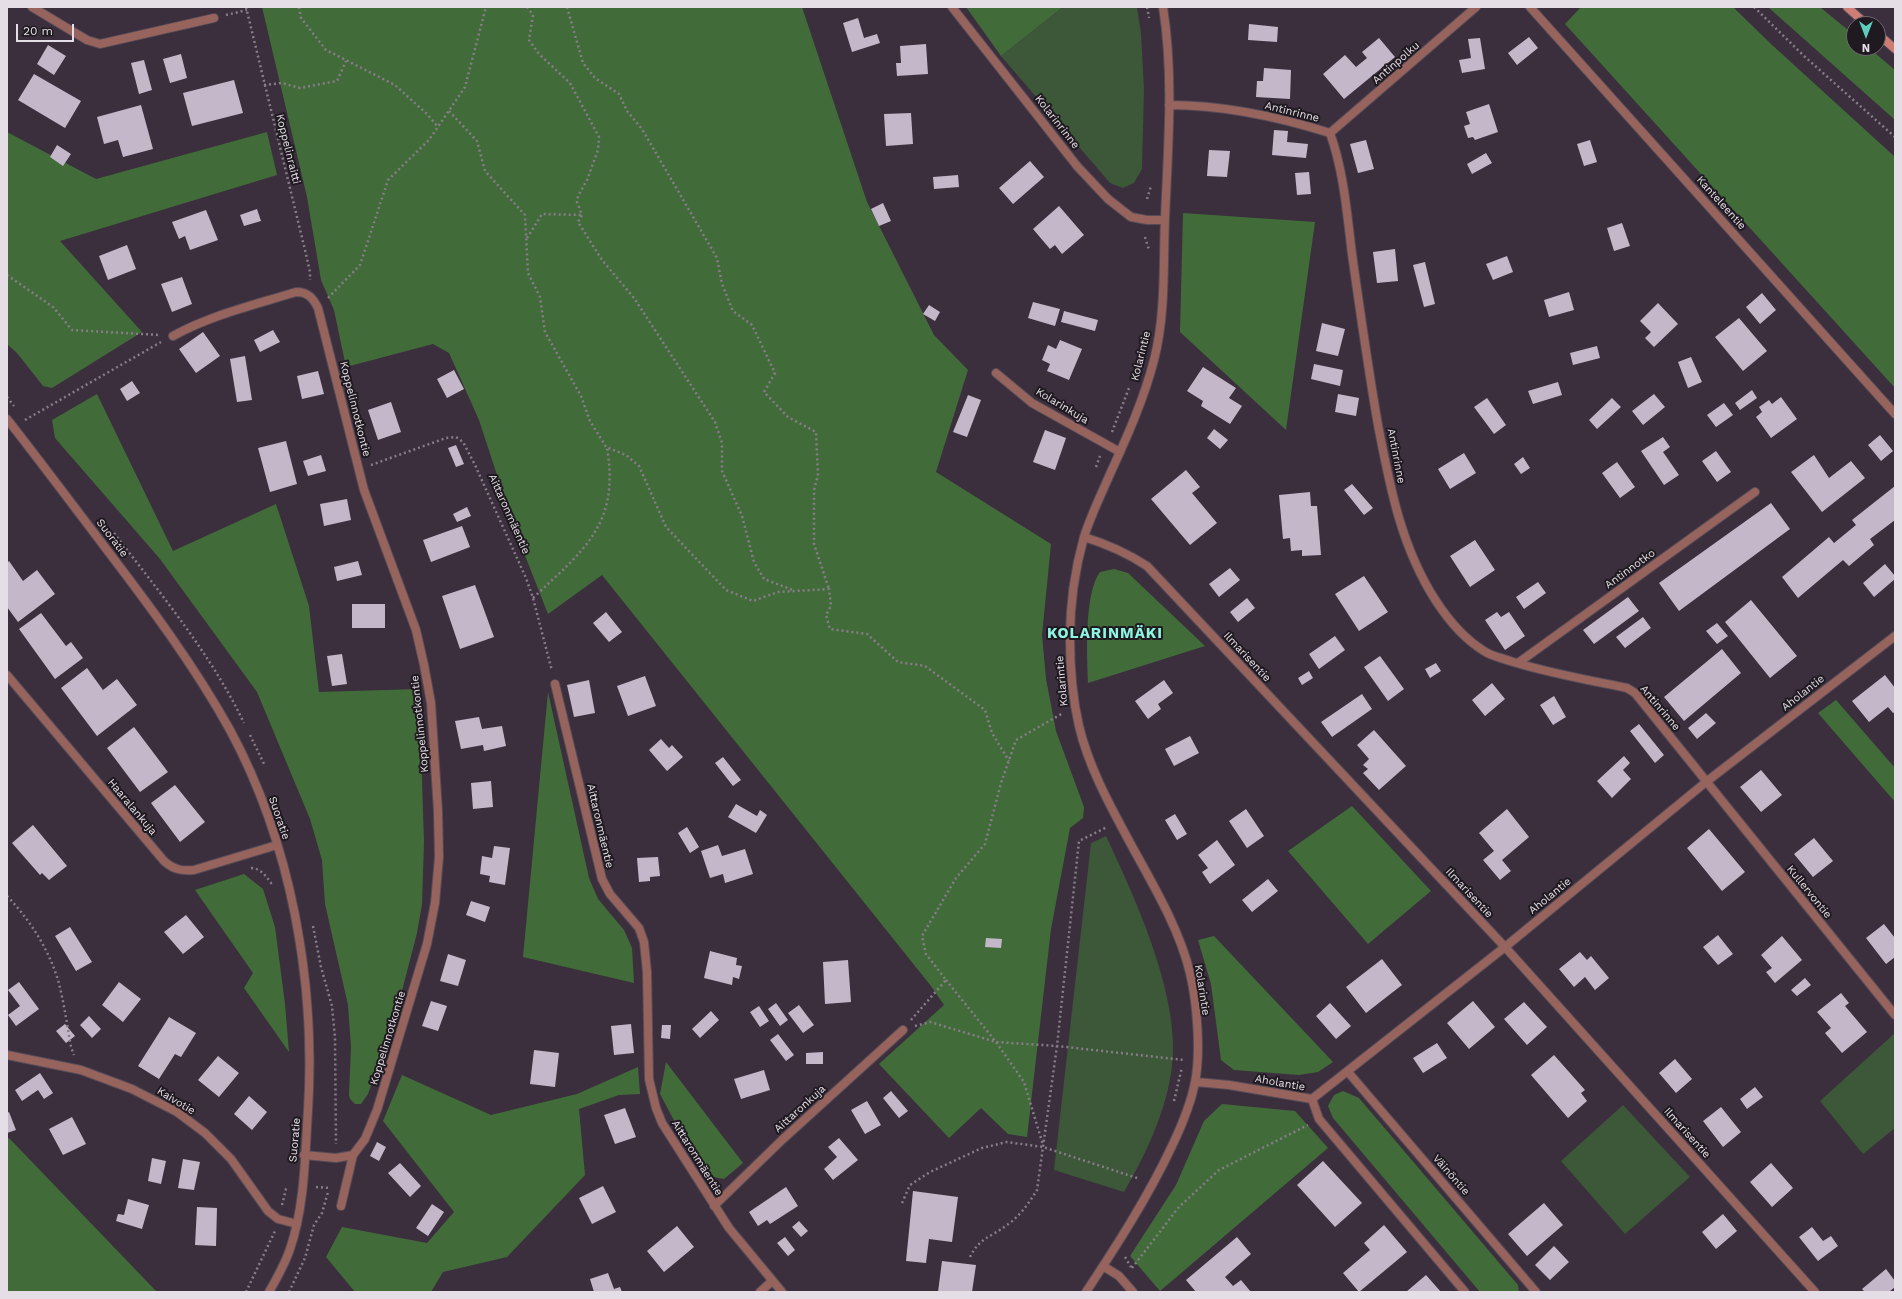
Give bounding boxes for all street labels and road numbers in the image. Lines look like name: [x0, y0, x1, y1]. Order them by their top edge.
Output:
street label: Antinpolku: [1370, 39, 1422, 87]
street label: Kolarinrinne: [1032, 93, 1082, 151]
street label: Antinrinne: [1263, 99, 1321, 125]
street label: Koppelinraitti: [273, 113, 303, 185]
street label: Kanteleentie: [1693, 173, 1749, 233]
street label: Kolarintie: [1128, 330, 1154, 382]
street label: Koppelinnotkontie: [337, 360, 373, 458]
street label: Kolarinkuja: [1033, 385, 1091, 427]
street label: Antinrinne: [1384, 427, 1408, 485]
street label: Aittaronmäentie: [485, 472, 533, 556]
street label: Suoratie: [93, 516, 131, 560]
street label: Antinnotko: [1602, 546, 1658, 592]
street label: Ilmarisentie: [1221, 629, 1273, 685]
street label: Kolarintie: [1053, 655, 1071, 707]
street label: Aholantie: [1779, 672, 1827, 714]
street label: Koppelinnotkontie: [408, 675, 432, 773]
street label: Antinrinne: [1637, 682, 1683, 734]
street label: Haaralankuja: [105, 776, 159, 838]
street label: Aittaronmäentie: [584, 782, 616, 870]
street label: Suoratie: [265, 795, 293, 841]
street label: Kullervontie: [1784, 863, 1834, 921]
street label: Ilmarisentie: [1443, 865, 1495, 921]
street label: Aholantie: [1526, 875, 1574, 917]
street label: Kolarintie: [1191, 964, 1213, 1016]
street label: Koppelinnotkontie: [367, 989, 409, 1087]
street label: Aholantie: [1254, 1072, 1306, 1094]
street label: Aittaronkuja: [771, 1082, 829, 1136]
street label: Kaivotie: [154, 1084, 198, 1118]
street label: Ilmarisentie: [1661, 1105, 1713, 1161]
street label: Suoratie: [286, 1117, 304, 1163]
street label: Aittaronmäentie: [669, 1118, 725, 1198]
street label: Väinöntie: [1430, 1152, 1472, 1198]

